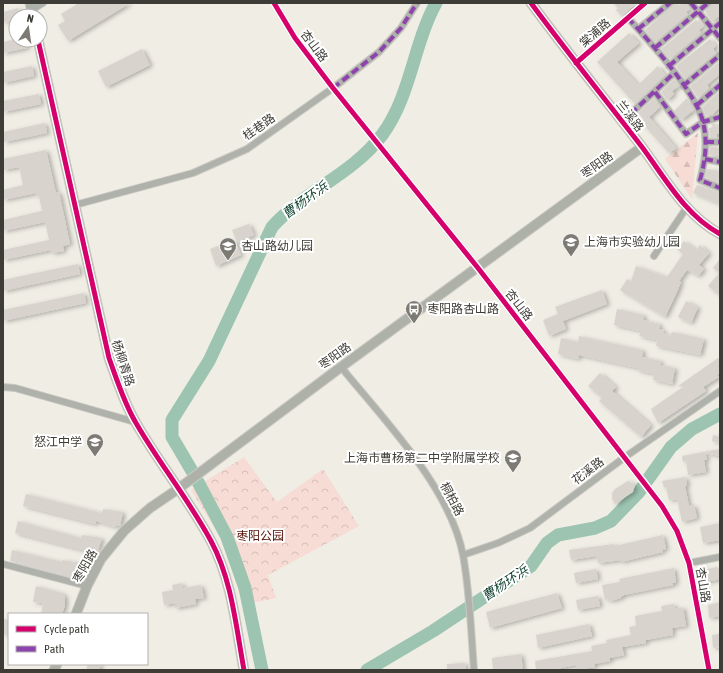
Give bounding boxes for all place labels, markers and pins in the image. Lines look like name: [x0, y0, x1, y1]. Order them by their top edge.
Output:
school or university icon: 上海市实验幼儿园: [561, 232, 581, 257]
place label: 上海市实验幼儿园: [584, 235, 680, 249]
school or university icon: 杏山路幼儿园: [218, 236, 238, 261]
place label: 杏山路幼儿园: [241, 239, 313, 253]
bus stop icon: 枣阳路杏山路: [404, 299, 424, 324]
place label: 枣阳路杏山路: [427, 302, 499, 316]
school or university icon: 怒江中学: [85, 432, 105, 457]
place label: 怒江中学: [34, 435, 82, 449]
school or university icon: 上海市曹杨第二中学附属学校: [503, 448, 523, 473]
place label: 上海市曹杨第二中学附属学校: [344, 451, 500, 465]

